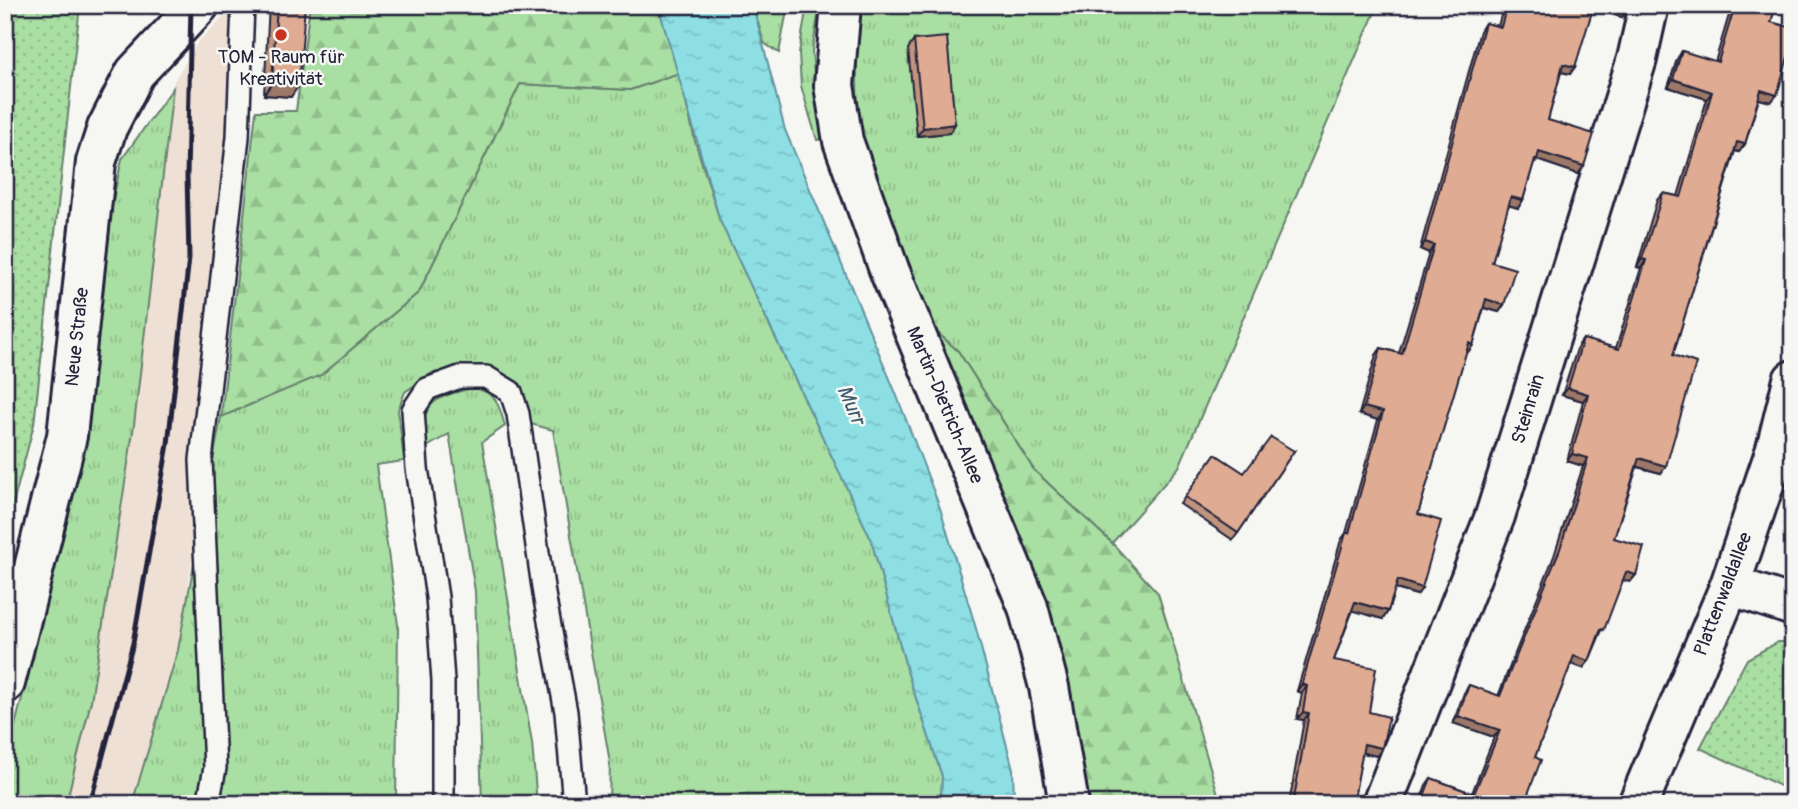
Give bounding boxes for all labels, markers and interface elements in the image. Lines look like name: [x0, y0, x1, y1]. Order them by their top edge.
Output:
marker: TOM - Raum für Kreativität: [273, 27, 289, 43]
place label: TOM - Raum für Kreativität: [218, 45, 344, 91]
street label: Neue Straße: [60, 286, 94, 388]
street label: Martin-Dietrich-Allee: [901, 323, 989, 488]
street label: Steinrain: [1506, 371, 1550, 447]
water label: Murr: [830, 381, 873, 431]
street label: Plattenwaldallee: [1688, 528, 1758, 659]

